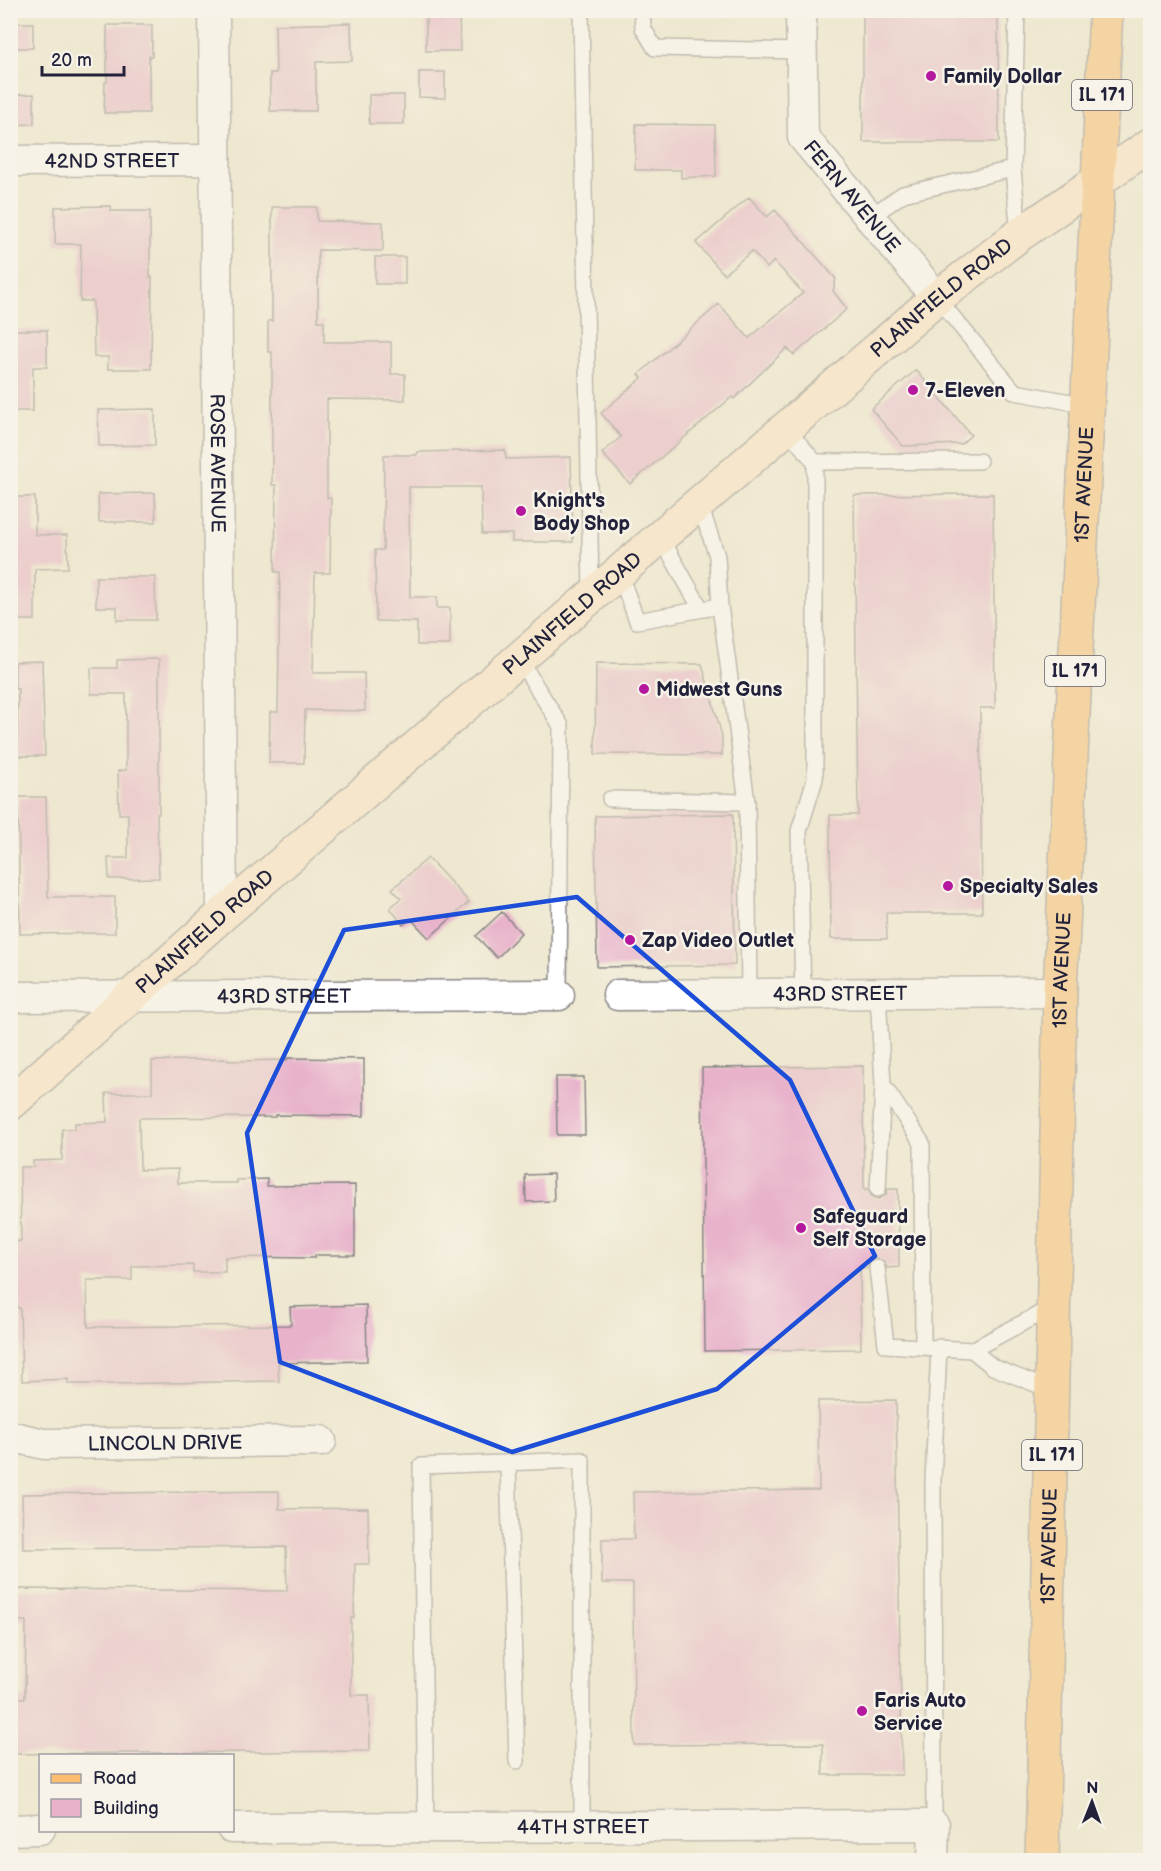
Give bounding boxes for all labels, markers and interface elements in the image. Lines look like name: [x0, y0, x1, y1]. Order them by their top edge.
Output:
scale bar: [42, 39, 124, 77]
text: 20 m: [51, 50, 92, 71]
place label: Family Dollar: [943, 65, 1063, 89]
marker: Family Dollar: [924, 69, 938, 83]
road number: IL 171: [1072, 80, 1132, 110]
street label: FERN AVENUE: [798, 136, 905, 258]
street label: 42ND STREET: [44, 149, 180, 174]
street label: PLAINFIELD ROAD: [866, 233, 1018, 363]
place label: 7-Eleven: [925, 379, 1006, 403]
marker: 7-Eleven: [906, 383, 920, 397]
street label: ROSE AVENUE: [204, 393, 230, 533]
street label: 1ST AVENUE: [1070, 426, 1099, 543]
place label: Knight's Body Shop: [533, 489, 630, 536]
marker: Knight's Body Shop: [514, 504, 528, 518]
street label: PLAINFIELD ROAD: [498, 547, 647, 681]
road number: IL 171: [1045, 656, 1105, 686]
place label: Midwest Guns: [656, 678, 783, 702]
marker: Midwest Guns: [637, 682, 651, 696]
street label: PLAINFIELD ROAD: [131, 865, 279, 999]
place label: Specialty Sales: [960, 875, 1098, 899]
marker: Specialty Sales: [941, 879, 955, 893]
street label: 1ST AVENUE: [1048, 912, 1077, 1028]
place label: Zap Video Outlet: [642, 929, 794, 953]
marker: Zap Video Outlet: [623, 933, 637, 947]
street label: 43RD STREET: [773, 982, 907, 1007]
street label: 43RD STREET: [217, 985, 351, 1009]
place label: Safeguard Self Storage: [813, 1205, 926, 1252]
marker: Safeguard Self Storage: [794, 1221, 808, 1235]
street label: LINCOLN DRIVE: [88, 1431, 243, 1457]
road number: IL 171: [1022, 1440, 1082, 1470]
street label: 1ST AVENUE: [1036, 1488, 1063, 1604]
place label: Faris Auto Service: [874, 1689, 966, 1736]
marker: Faris Auto Service: [855, 1704, 869, 1718]
legend: [39, 1754, 234, 1832]
text: Road: [93, 1768, 137, 1789]
north arrow: [1062, 1772, 1122, 1832]
text: N: [1086, 1779, 1098, 1798]
text: Building: [93, 1798, 159, 1819]
street label: 44TH STREET: [517, 1815, 649, 1840]

